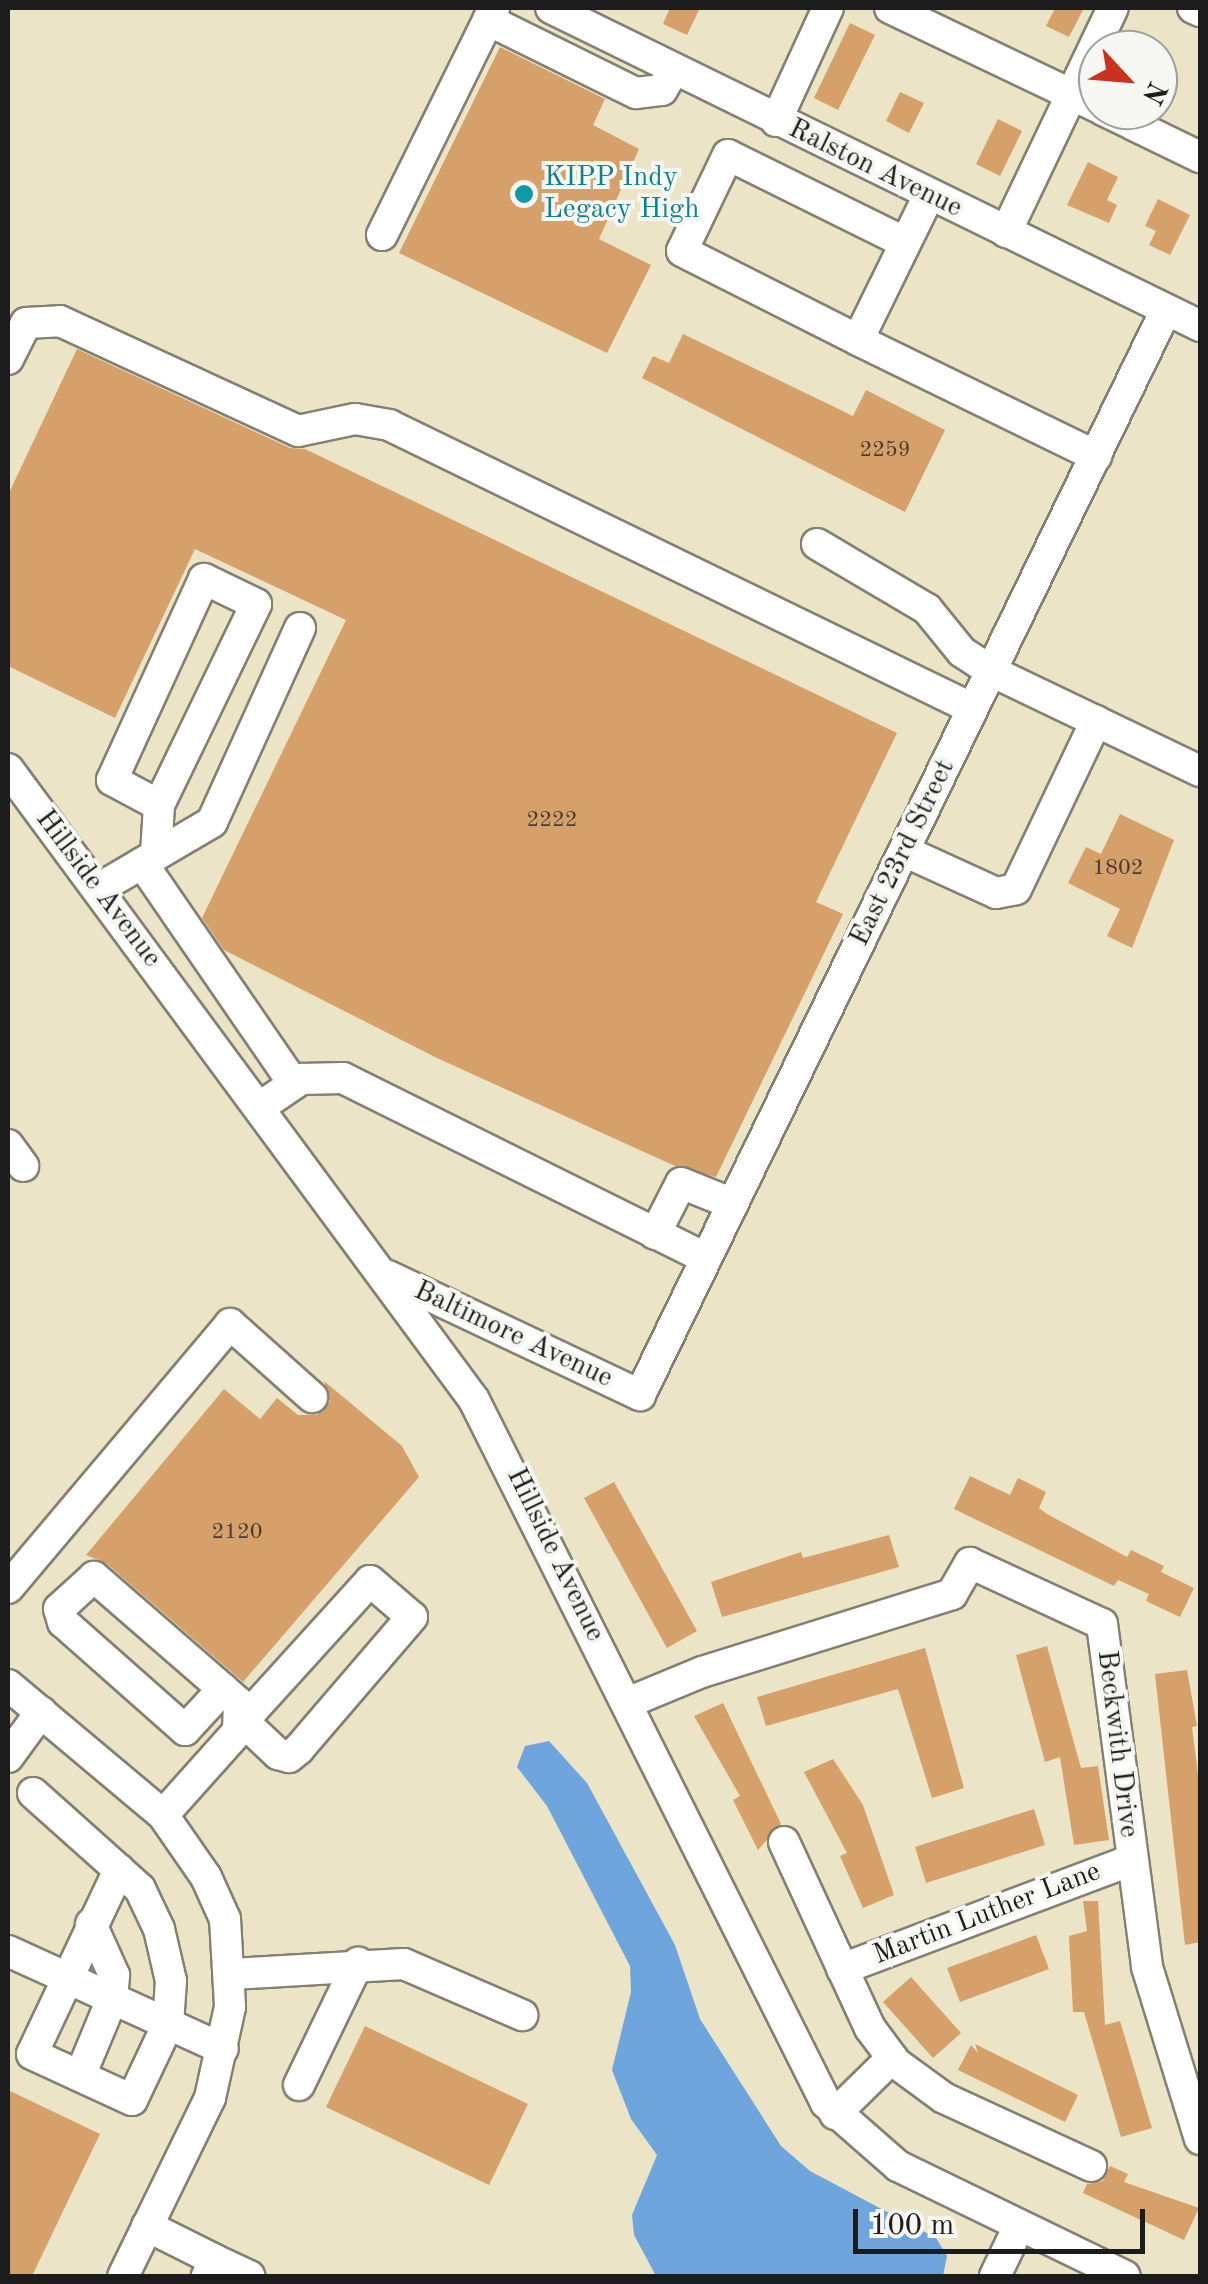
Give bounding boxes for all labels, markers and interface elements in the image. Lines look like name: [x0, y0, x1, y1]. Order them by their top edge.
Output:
north arrow: [1078, 30, 1178, 130]
text: N: [1136, 77, 1170, 108]
street label: Ralston Avenue: [783, 112, 967, 226]
place label: KIPP Indy Legacy High: [544, 161, 699, 227]
marker: KIPP Indy Legacy High: [513, 183, 535, 205]
house number: 2259: [859, 438, 911, 464]
street label: East 23rd Street: [843, 754, 963, 952]
street label: Hillside Avenue: [28, 804, 168, 974]
house number: 2222: [526, 808, 578, 834]
house number: 1802: [1092, 856, 1144, 882]
street label: Baltimore Avenue: [408, 1274, 618, 1396]
street label: Hillside Avenue: [499, 1463, 611, 1647]
house number: 2120: [211, 1520, 263, 1546]
street label: Beckwith Drive: [1089, 1648, 1145, 1840]
street label: Martin Luther Lane: [869, 1855, 1105, 1973]
scale bar: [858, 2189, 1150, 2251]
text: 100 m: [870, 2211, 954, 2241]

